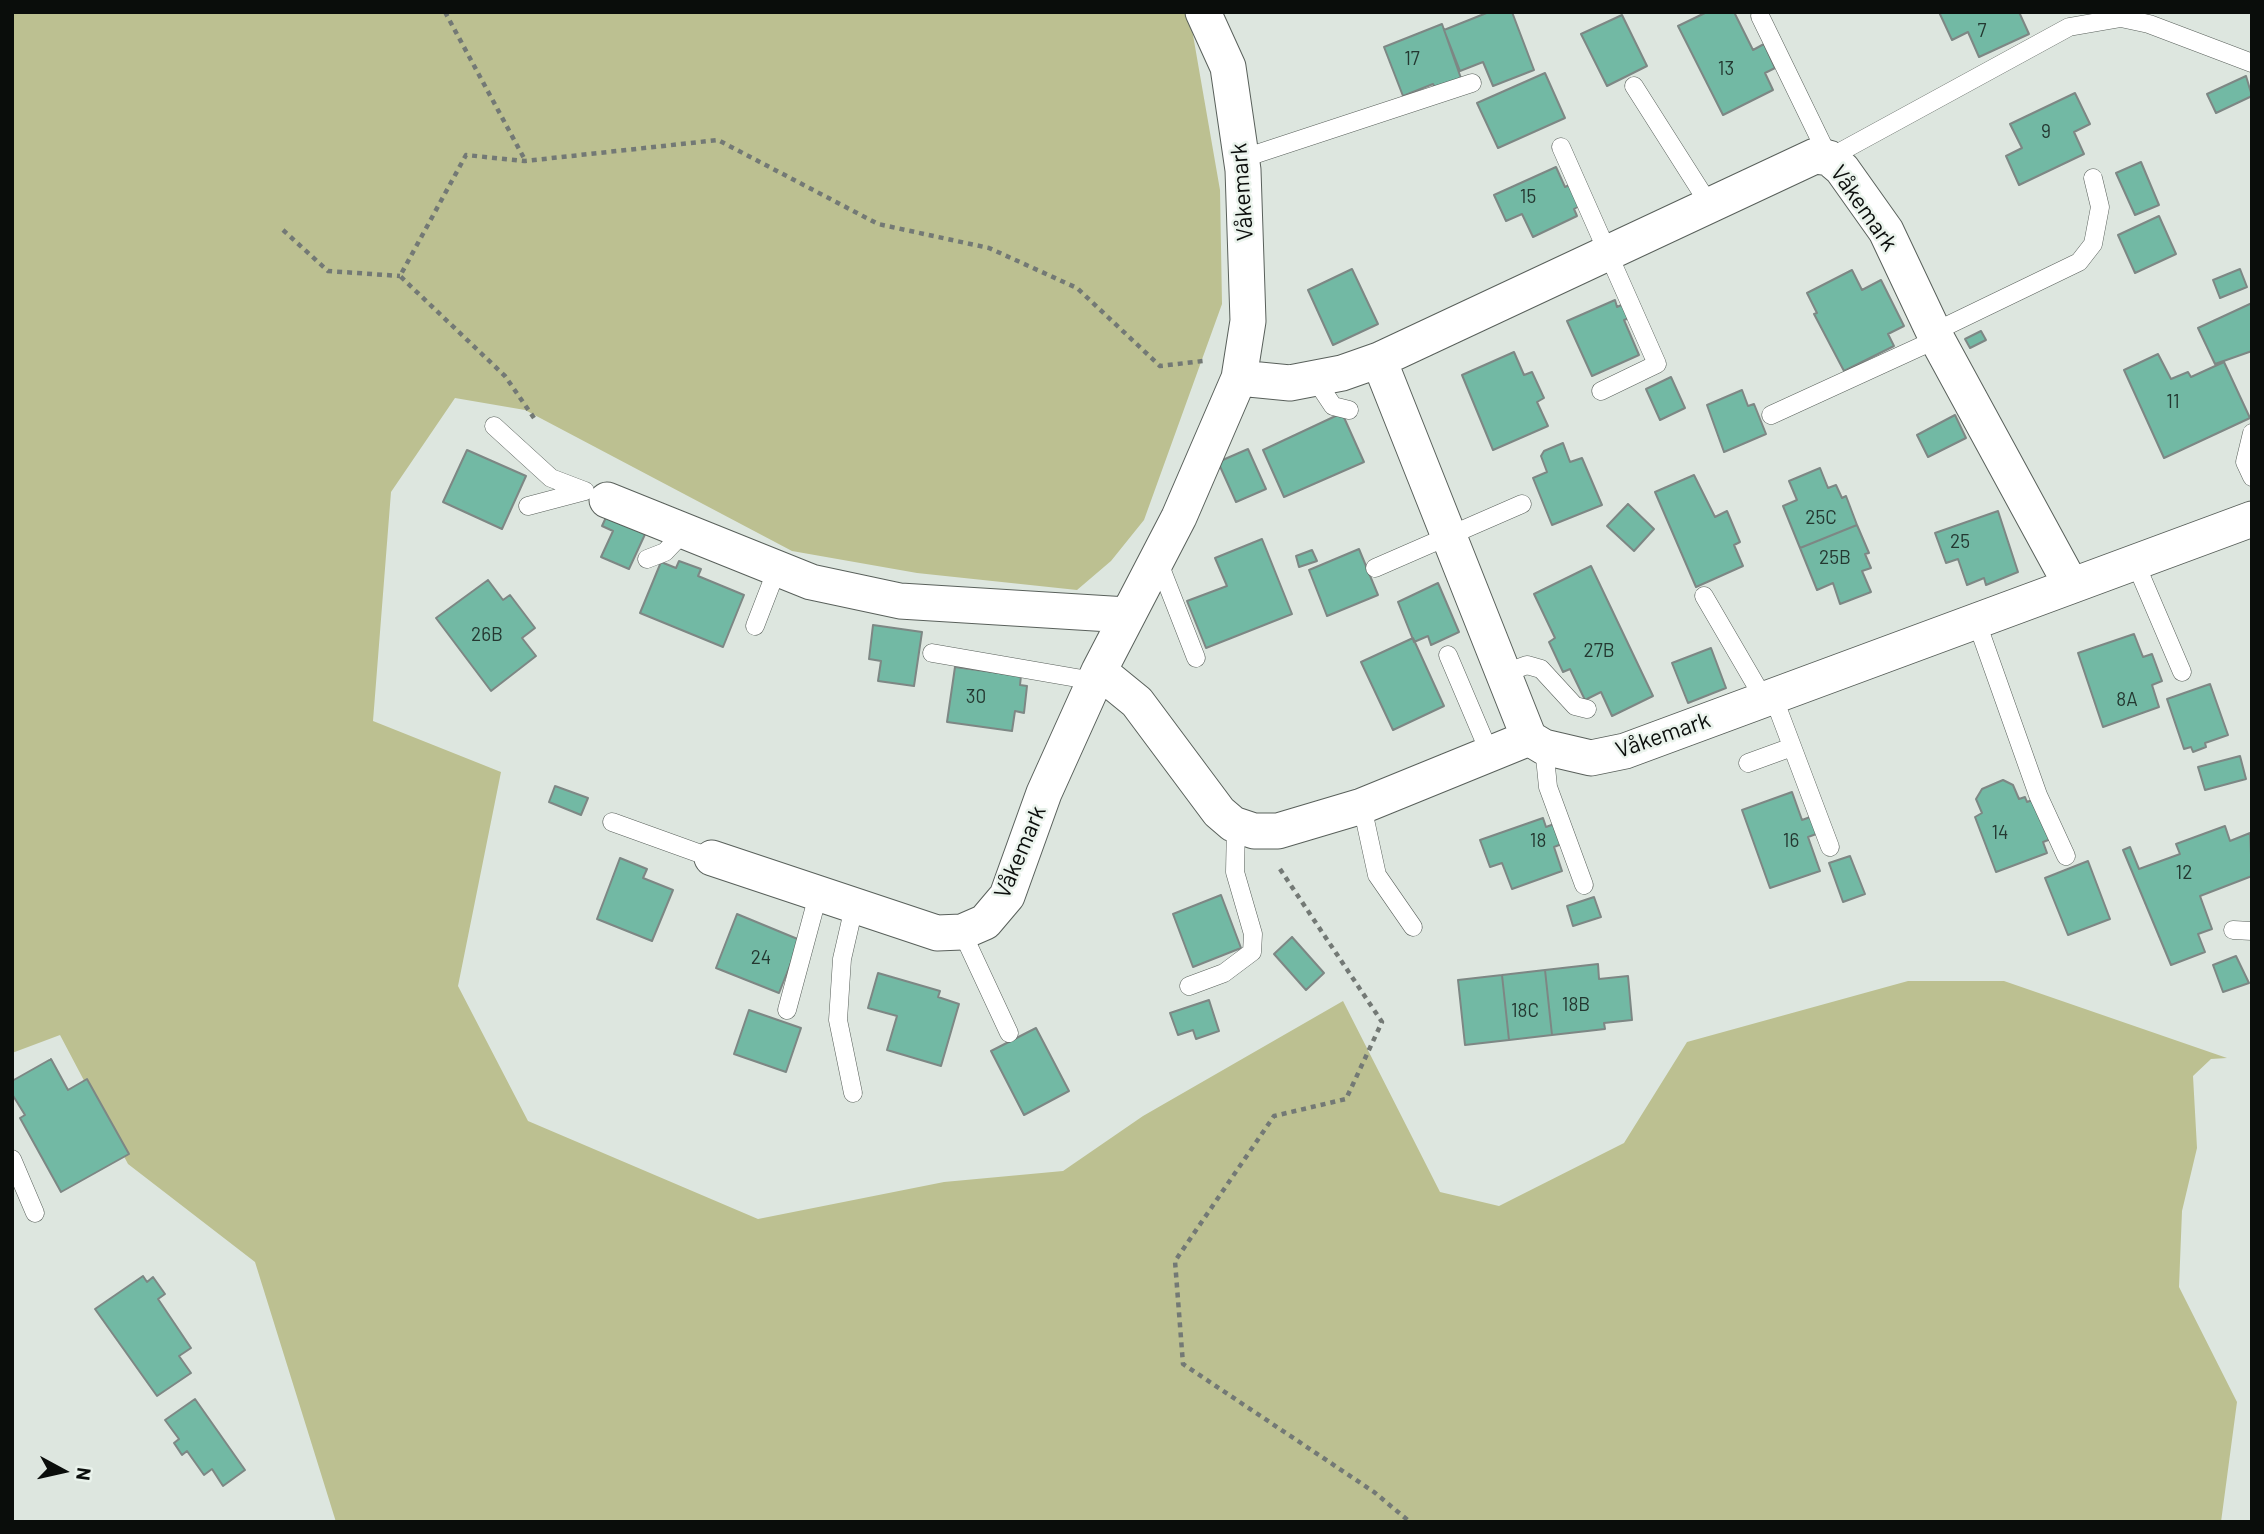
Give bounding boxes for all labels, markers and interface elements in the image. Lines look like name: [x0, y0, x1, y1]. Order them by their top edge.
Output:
house number: 7: [1978, 20, 1986, 42]
house number: 17: [1404, 48, 1420, 70]
house number: 13: [1718, 58, 1734, 80]
house number: 9: [2041, 121, 2051, 143]
street label: Våkemark: [1225, 142, 1259, 242]
street label: Våkemark: [1825, 160, 1903, 256]
house number: 15: [1520, 186, 1536, 208]
house number: 11: [2166, 391, 2180, 413]
house number: 25C: [1805, 507, 1837, 529]
house number: 25: [1950, 531, 1970, 553]
house number: 25B: [1819, 547, 1851, 569]
house number: 26B: [471, 624, 503, 646]
house number: 27B: [1583, 640, 1615, 662]
house number: 30: [966, 686, 986, 708]
house number: 8A: [2116, 689, 2138, 711]
street label: Våkemark: [1612, 706, 1714, 764]
street label: Våkemark: [988, 801, 1052, 903]
house number: 14: [1991, 822, 2009, 844]
house number: 18: [1530, 830, 1546, 852]
house number: 16: [1783, 830, 1799, 852]
house number: 12: [2176, 862, 2192, 884]
house number: 24: [751, 947, 771, 969]
house number: 18B: [1562, 994, 1590, 1016]
house number: 18C: [1511, 1000, 1539, 1022]
north arrow: [28, 1436, 98, 1506]
text: N: [72, 1466, 97, 1482]

